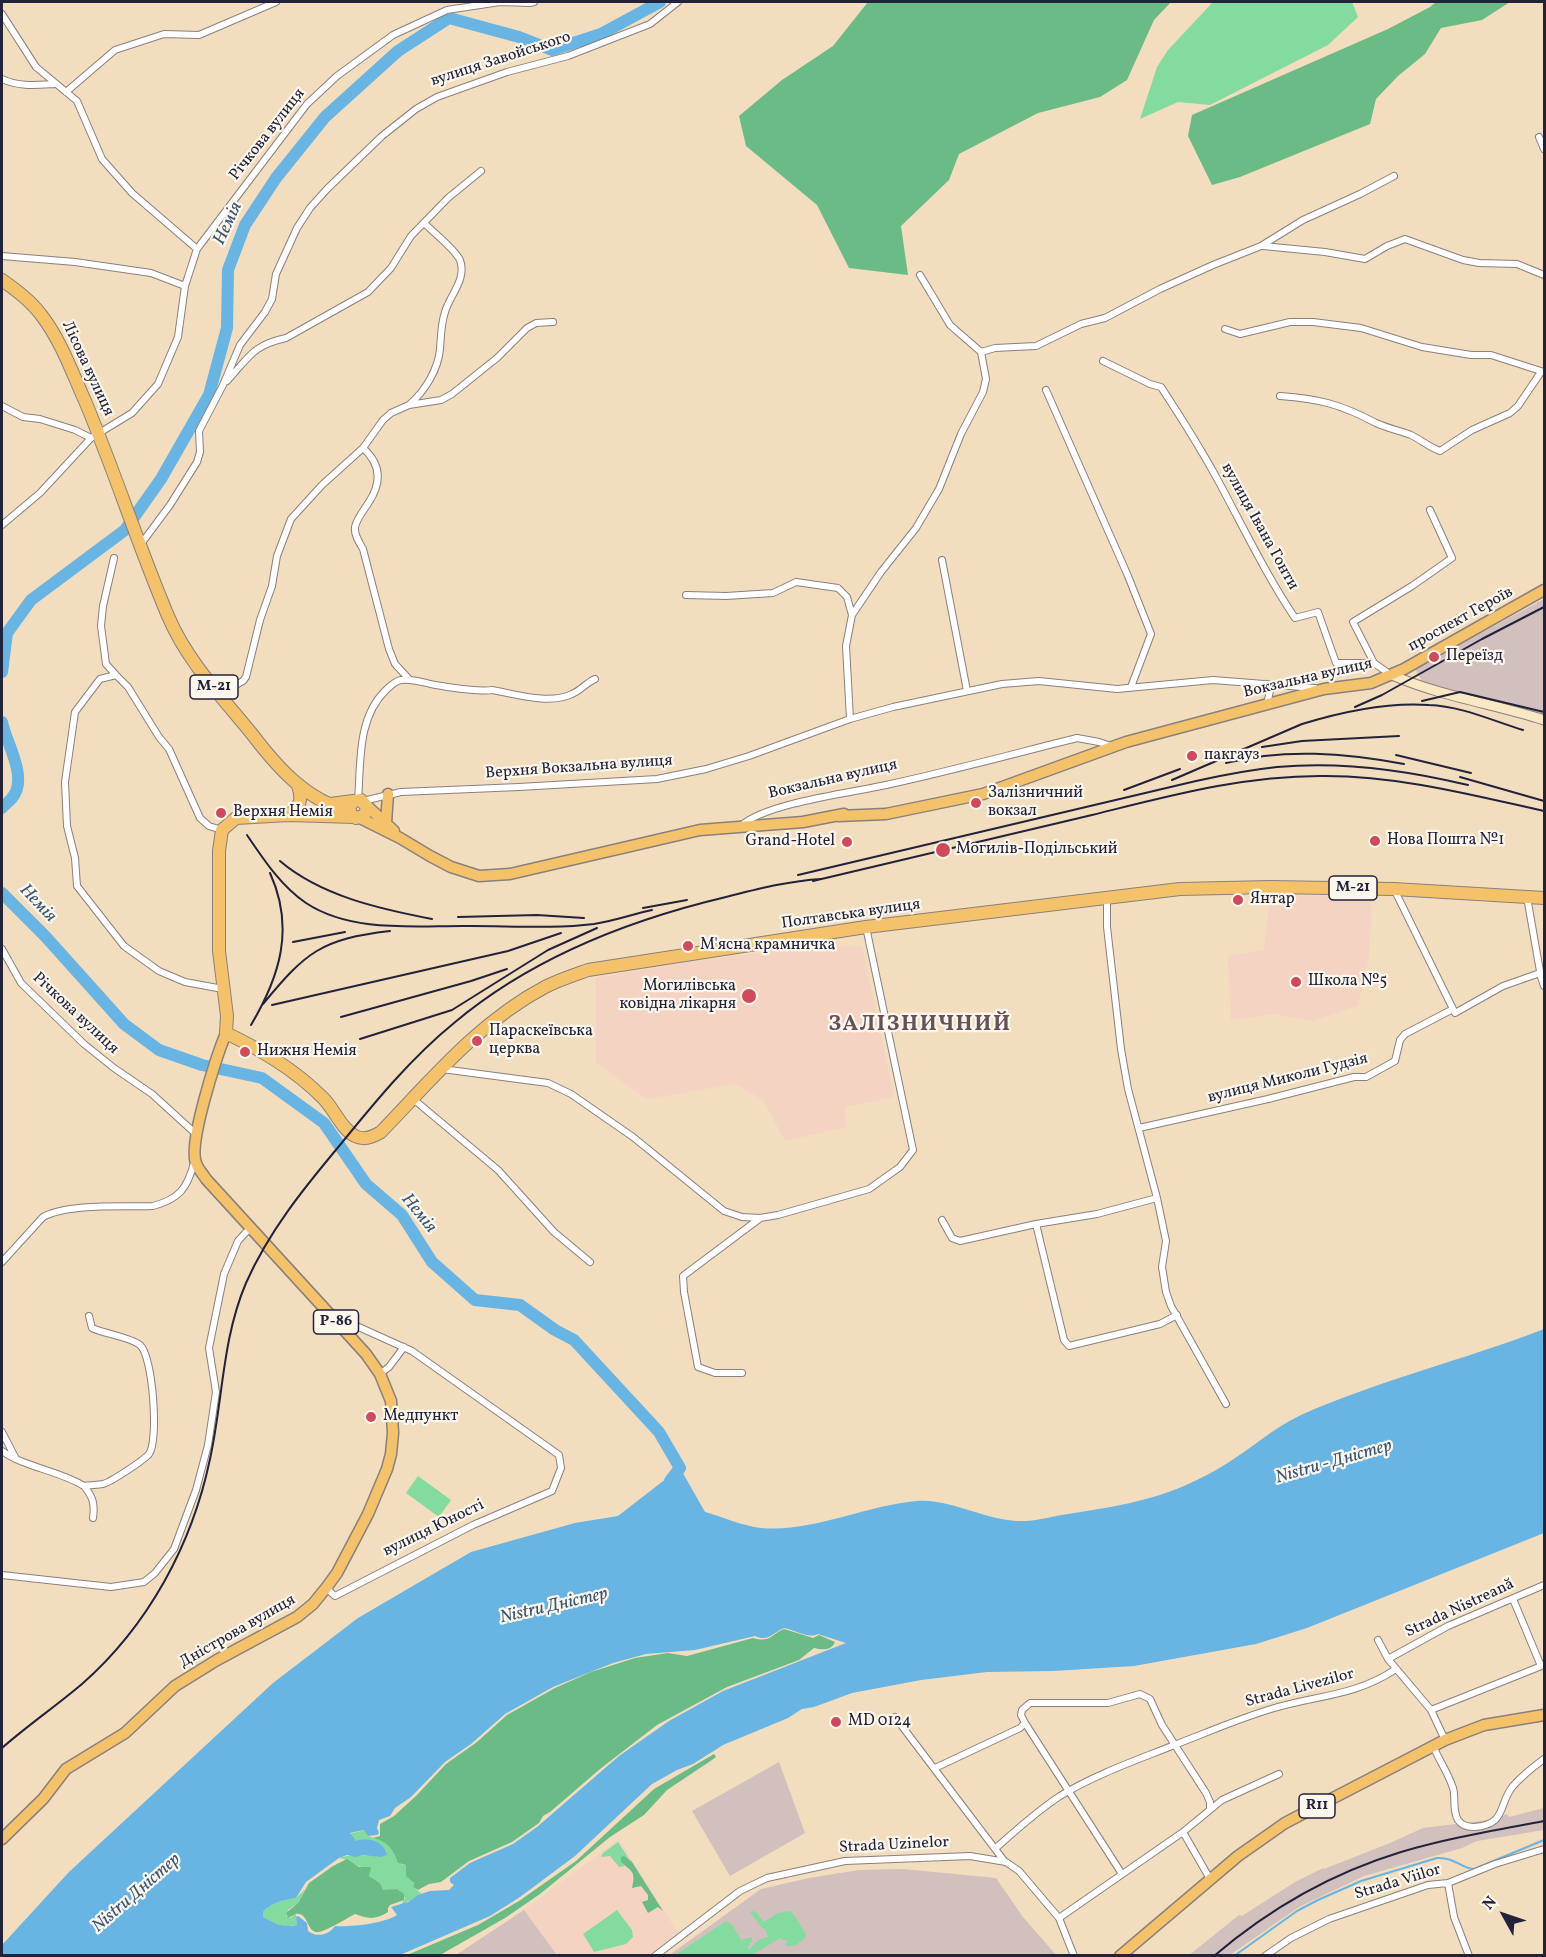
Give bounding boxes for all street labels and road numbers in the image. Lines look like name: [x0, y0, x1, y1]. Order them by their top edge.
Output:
street label: вулиця Завойського: [429, 28, 573, 92]
street label: Річкова вулиця: [226, 85, 310, 185]
street label: Лісова вулиця: [57, 318, 117, 420]
street label: вулиця Івана Гонти: [1216, 460, 1302, 594]
street label: проспект Героїв: [1405, 583, 1517, 657]
street label: Вокзальна вулиця: [1242, 655, 1374, 703]
road number: М-21: [190, 675, 238, 699]
street label: Верхня Вокзальна вулиця: [485, 752, 673, 784]
street label: Вокзальна вулиця: [767, 756, 899, 804]
road number: М-21: [1329, 876, 1377, 900]
street label: Полтавська вулиця: [780, 896, 922, 934]
street label: Річкова вулиця: [28, 969, 122, 1059]
street label: вулиця Миколи Гудзія: [1206, 1050, 1370, 1108]
road number: Р-86: [314, 1310, 358, 1334]
street label: вулиця Юності: [380, 1496, 488, 1562]
street label: Strada Nistreană: [1402, 1575, 1518, 1643]
street label: Дністрова вулиця: [177, 1591, 299, 1673]
street label: Strada Livezilor: [1244, 1665, 1356, 1713]
road number: R11: [1299, 1794, 1335, 1818]
street label: Strada Uzinelor: [839, 1834, 949, 1858]
street label: Strada Viilor: [1353, 1861, 1443, 1905]

